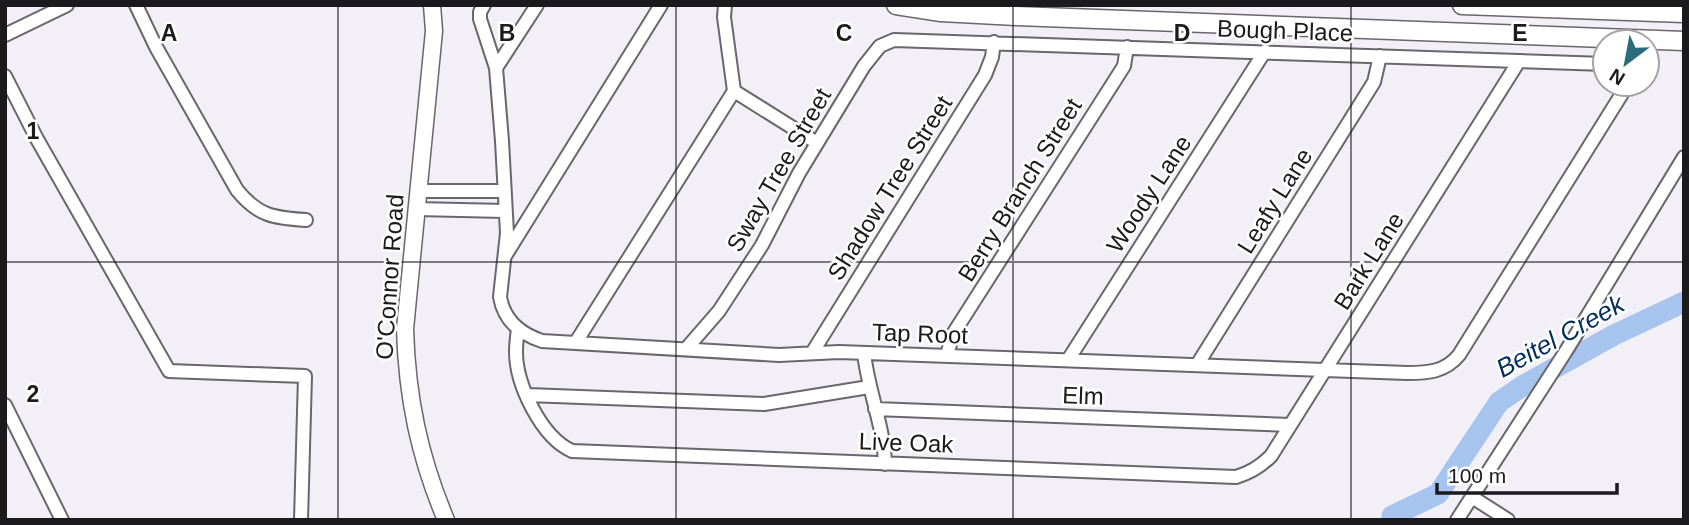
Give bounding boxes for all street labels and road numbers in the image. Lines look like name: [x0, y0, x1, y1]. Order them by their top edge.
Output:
street label: Bough Place: [1217, 15, 1354, 46]
street label: Sway Tree Street: [721, 83, 836, 256]
street label: Shadow Tree Street: [822, 90, 957, 285]
street label: Berry Branch Street: [952, 93, 1087, 286]
street label: Woody Lane: [1101, 130, 1196, 257]
street label: Leafy Lane: [1232, 143, 1317, 258]
street label: O'Connor Road: [370, 193, 409, 361]
street label: Bark Lane: [1328, 207, 1409, 314]
street label: Tap Root: [872, 318, 969, 349]
street label: Elm: [1062, 381, 1104, 410]
street label: Live Oak: [858, 427, 955, 458]

